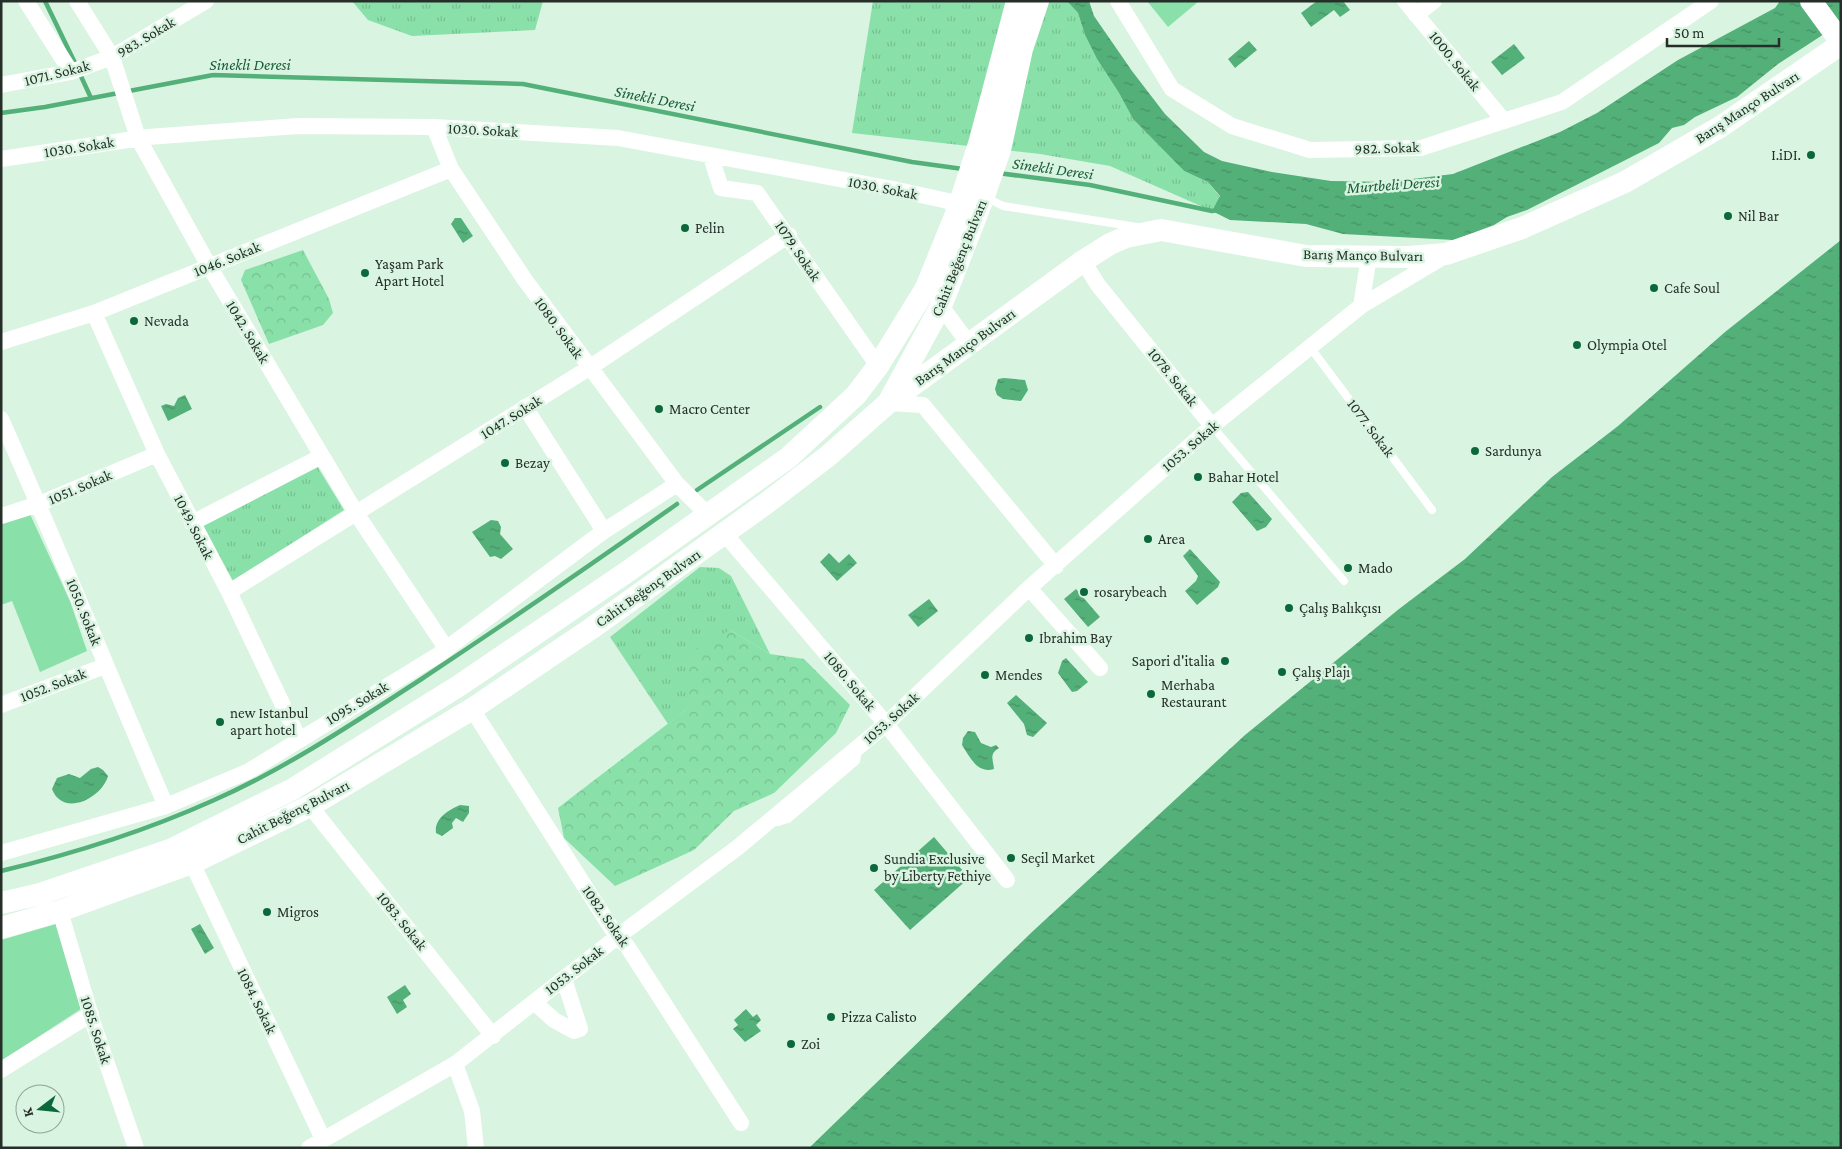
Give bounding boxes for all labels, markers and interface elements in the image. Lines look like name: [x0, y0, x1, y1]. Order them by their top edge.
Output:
street label: 983. Sokak: [114, 13, 178, 60]
scale bar: [1667, 15, 1780, 47]
text: 50 m: [1674, 25, 1704, 41]
street label: 1000. Sokak: [1426, 28, 1484, 95]
water label: Sinekli Deresi: [209, 56, 291, 73]
street label: 1071. Sokak: [23, 57, 92, 89]
street label: Barış Manço Bulvarı: [1692, 68, 1802, 147]
water label: Sinekli Deresi: [613, 82, 697, 115]
street label: 1030. Sokak: [447, 120, 519, 140]
street label: 1030. Sokak: [43, 133, 116, 160]
street label: 982. Sokak: [1354, 139, 1420, 157]
place label: I.iDI.: [1771, 147, 1801, 163]
marker: I.iDI.: [1805, 149, 1817, 161]
water label: Sinekli Deresi: [1011, 154, 1095, 183]
street label: 1030. Sokak: [847, 173, 920, 203]
water label: Murtbeli Deresi: [1345, 173, 1441, 196]
street label: Cahit Beğenç Bulvarı: [928, 197, 991, 319]
place label: Nil Bar: [1738, 208, 1780, 224]
marker: Nil Bar: [1722, 210, 1734, 222]
street label: 1079. Sokak: [772, 218, 824, 285]
place label: Pelin: [695, 220, 725, 236]
marker: Pelin: [679, 222, 691, 234]
street label: 1046. Sokak: [191, 238, 263, 280]
street label: Barış Manço Bulvarı: [1303, 246, 1423, 265]
place label: Yaşam Park Apart Hotel: [375, 256, 444, 290]
marker: Yaşam Park Apart Hotel: [359, 267, 371, 279]
place label: Cafe Soul: [1664, 280, 1720, 296]
marker: Cafe Soul: [1648, 282, 1660, 294]
street label: 1080. Sokak: [532, 294, 587, 362]
street label: 1042. Sokak: [223, 298, 273, 367]
street label: Barış Manço Bulvarı: [912, 305, 1019, 390]
place label: Nevada: [144, 313, 189, 329]
marker: Nevada: [128, 315, 140, 327]
place label: Olympia Otel: [1587, 337, 1667, 354]
marker: Olympia Otel: [1571, 339, 1583, 351]
street label: 1078. Sokak: [1145, 345, 1202, 410]
street label: 1047. Sokak: [478, 392, 545, 442]
street label: 1077. Sokak: [1344, 396, 1398, 461]
place label: Macro Center: [669, 401, 751, 417]
marker: Macro Center: [653, 403, 665, 415]
street label: 1053. Sokak: [1159, 417, 1222, 475]
place label: Sardunya: [1485, 443, 1542, 460]
marker: Sardunya: [1469, 445, 1481, 457]
place label: Bezay: [515, 455, 550, 472]
marker: Bezay: [499, 457, 511, 469]
street label: 1051. Sokak: [46, 466, 115, 508]
place label: Bahar Hotel: [1208, 469, 1279, 485]
marker: Bahar Hotel: [1192, 471, 1204, 483]
street label: 1049. Sokak: [171, 492, 217, 563]
place label: Area: [1158, 531, 1185, 547]
marker: Area: [1142, 533, 1154, 545]
street label: Cahit Beğenç Bulvarı: [593, 546, 704, 631]
place label: Mado: [1358, 560, 1393, 576]
marker: Mado: [1342, 562, 1354, 574]
street label: 1050. Sokak: [63, 576, 105, 648]
place label: rosarybeach: [1094, 584, 1167, 601]
marker: rosarybeach: [1078, 586, 1090, 598]
place label: Çalış Balıkçısı: [1299, 600, 1381, 617]
marker: Çalış Balıkçısı: [1283, 602, 1295, 614]
place label: Ibrahim Bay: [1039, 630, 1112, 647]
marker: Ibrahim Bay: [1023, 632, 1035, 644]
street label: 1080. Sokak: [821, 648, 880, 714]
place label: Sapori d'italia: [1132, 653, 1215, 670]
marker: Sapori d'italia: [1219, 655, 1231, 667]
place label: Çalış Plajı: [1292, 664, 1350, 681]
street label: 1052. Sokak: [18, 665, 89, 705]
marker: Çalış Plajı: [1276, 666, 1288, 678]
place label: Mendes: [995, 667, 1043, 683]
marker: Mendes: [979, 669, 991, 681]
place label: Merhaba Restaurant: [1161, 677, 1227, 710]
street label: 1095. Sokak: [323, 678, 392, 728]
street label: 1053. Sokak: [860, 688, 923, 747]
marker: Merhaba Restaurant: [1145, 688, 1157, 700]
place label: new Istanbul apart hotel: [230, 705, 308, 739]
marker: new Istanbul apart hotel: [214, 716, 226, 728]
street label: Cahit Beğenç Bulvarı: [234, 777, 353, 848]
place label: Seçil Market: [1021, 850, 1096, 867]
place label: Sundia Exclusive by Liberty Fethiye: [884, 851, 991, 885]
marker: Seçil Market: [1005, 852, 1017, 864]
marker: Sundia Exclusive by Liberty Fethiye: [868, 862, 880, 874]
street label: 1082. Sokak: [579, 883, 633, 950]
street label: 1083. Sokak: [374, 889, 431, 954]
place label: Migros: [277, 904, 319, 921]
marker: Migros: [261, 906, 273, 918]
street label: 1053. Sokak: [542, 942, 607, 998]
street label: 1084. Sokak: [234, 966, 280, 1037]
street label: 1085. Sokak: [78, 994, 115, 1067]
place label: Pizza Calisto: [841, 1009, 917, 1025]
marker: Pizza Calisto: [825, 1011, 837, 1023]
place label: Zoi: [801, 1036, 820, 1052]
marker: Zoi: [785, 1038, 797, 1050]
north arrow: [15, 1084, 65, 1134]
text: K: [18, 1105, 36, 1119]

